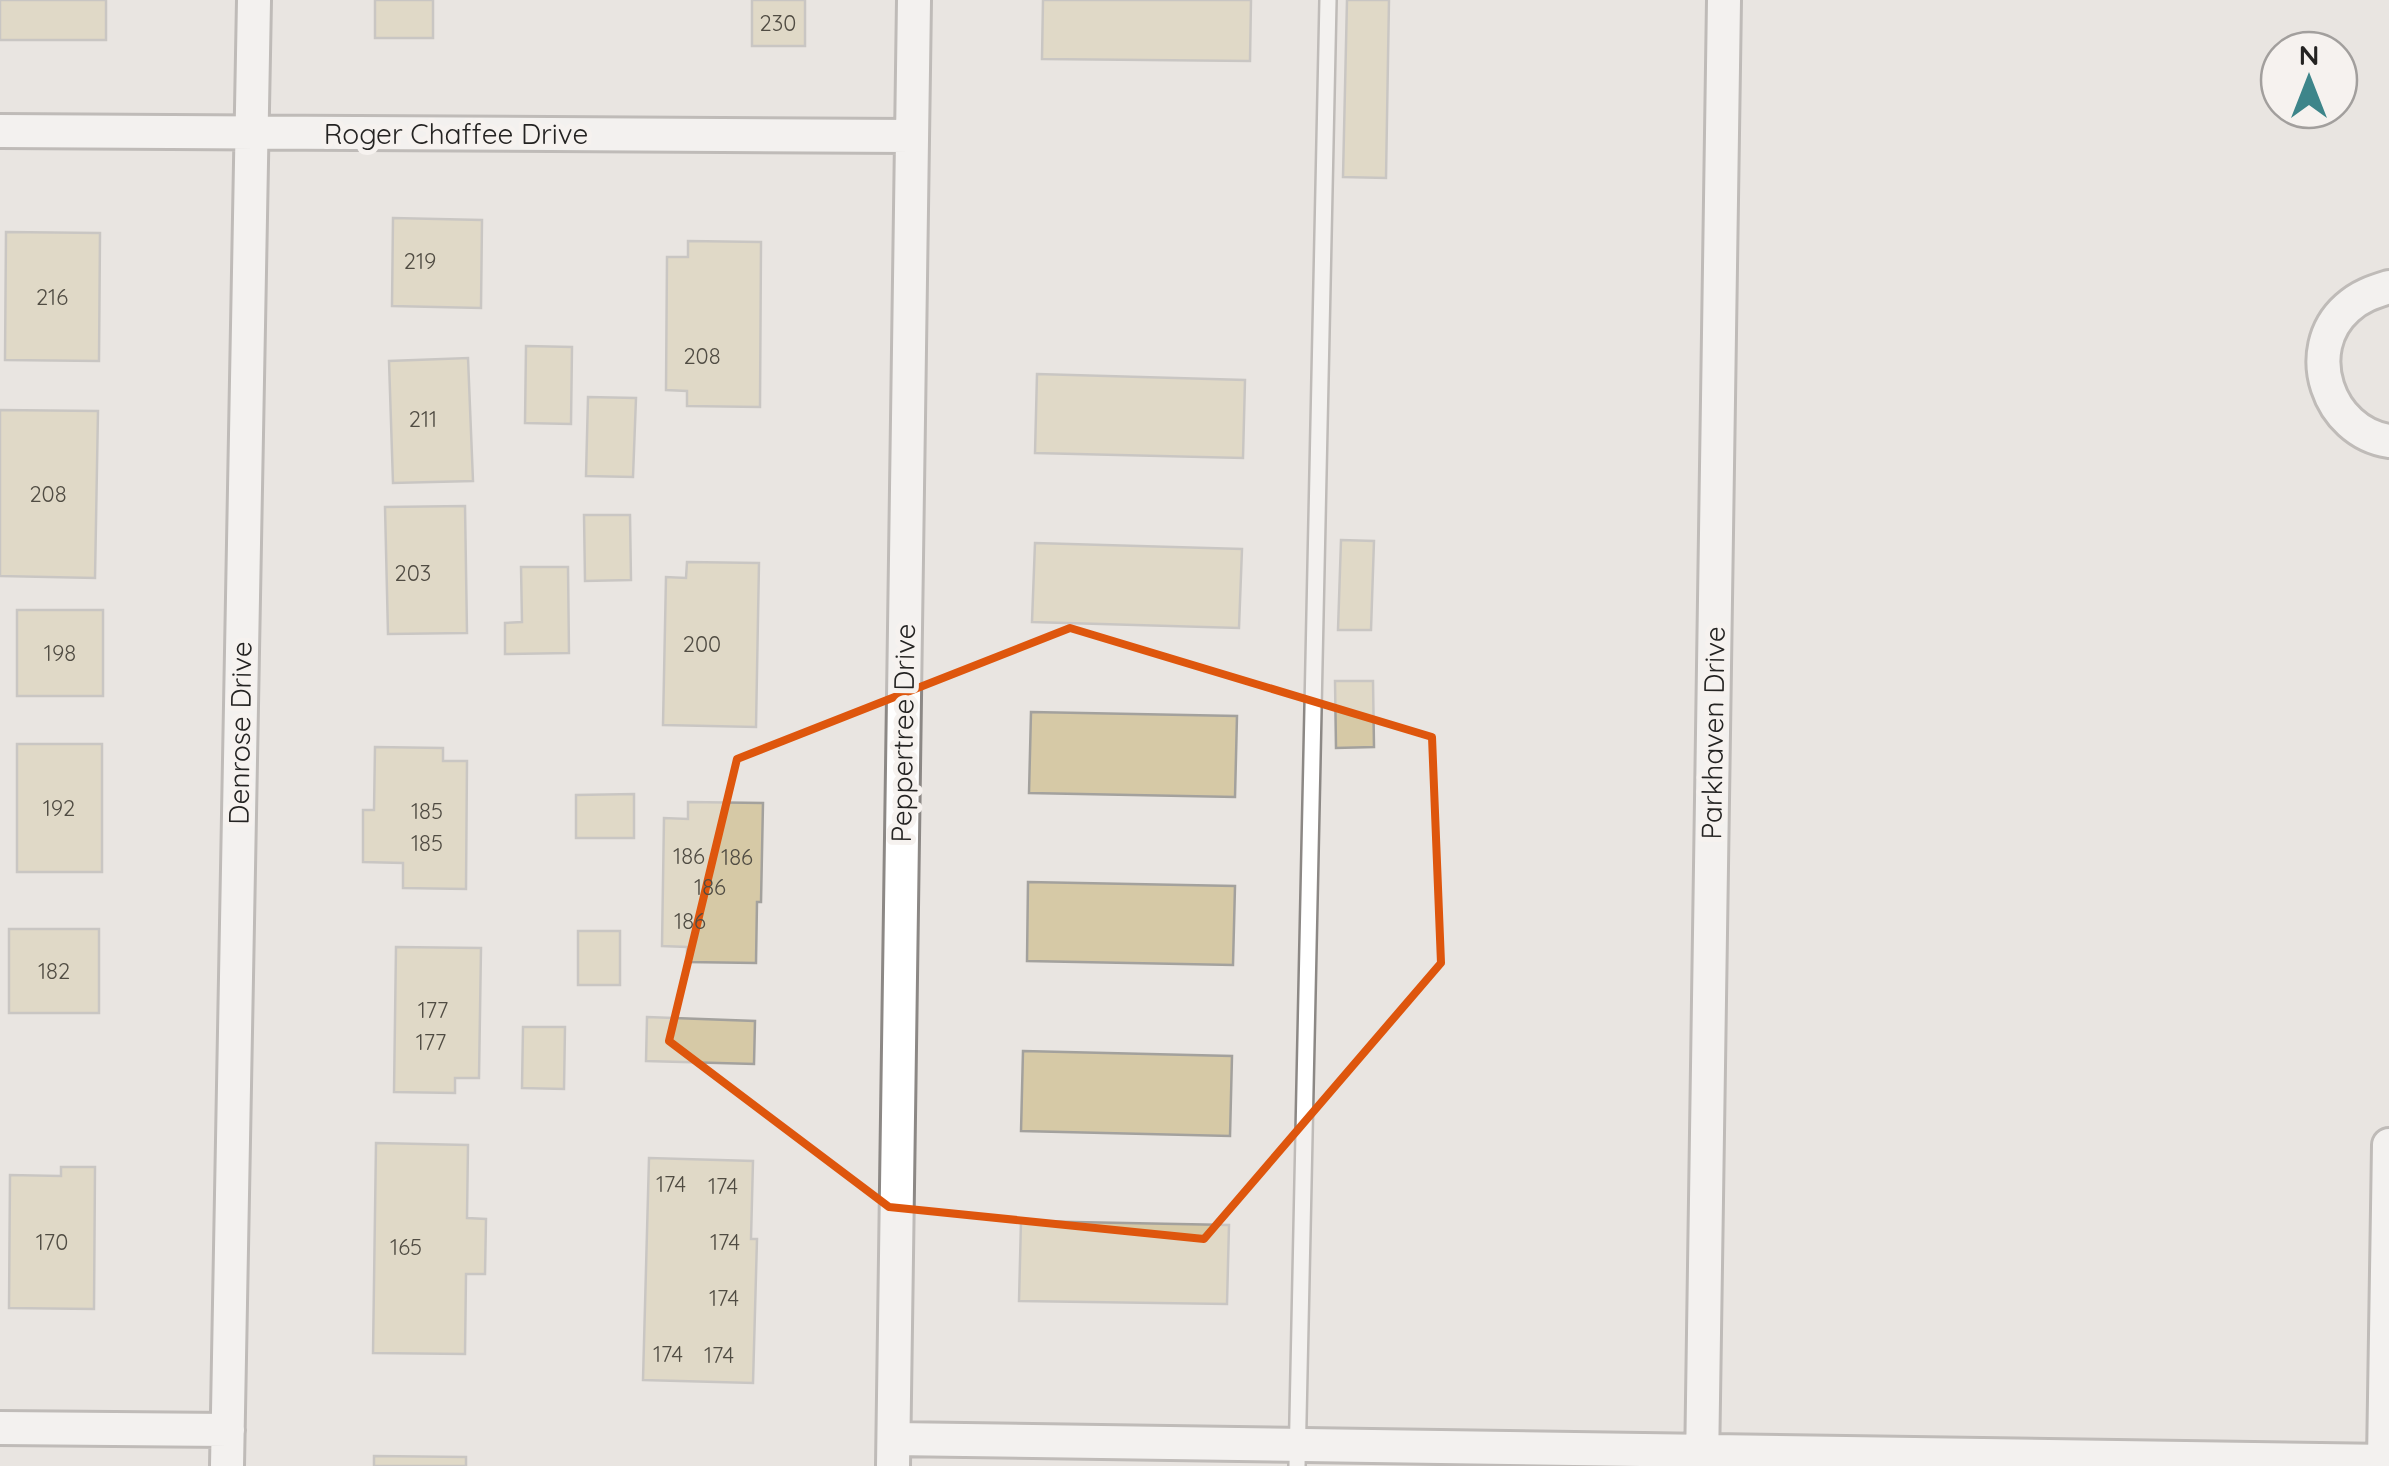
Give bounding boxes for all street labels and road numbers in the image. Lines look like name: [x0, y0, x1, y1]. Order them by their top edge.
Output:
street label: Roger Chaffee Drive: [324, 116, 588, 151]
street label: Peppertree Drive: [883, 623, 922, 843]
street label: Parkhaven Drive: [1693, 626, 1732, 840]
street label: Denrose Drive: [220, 641, 259, 825]

